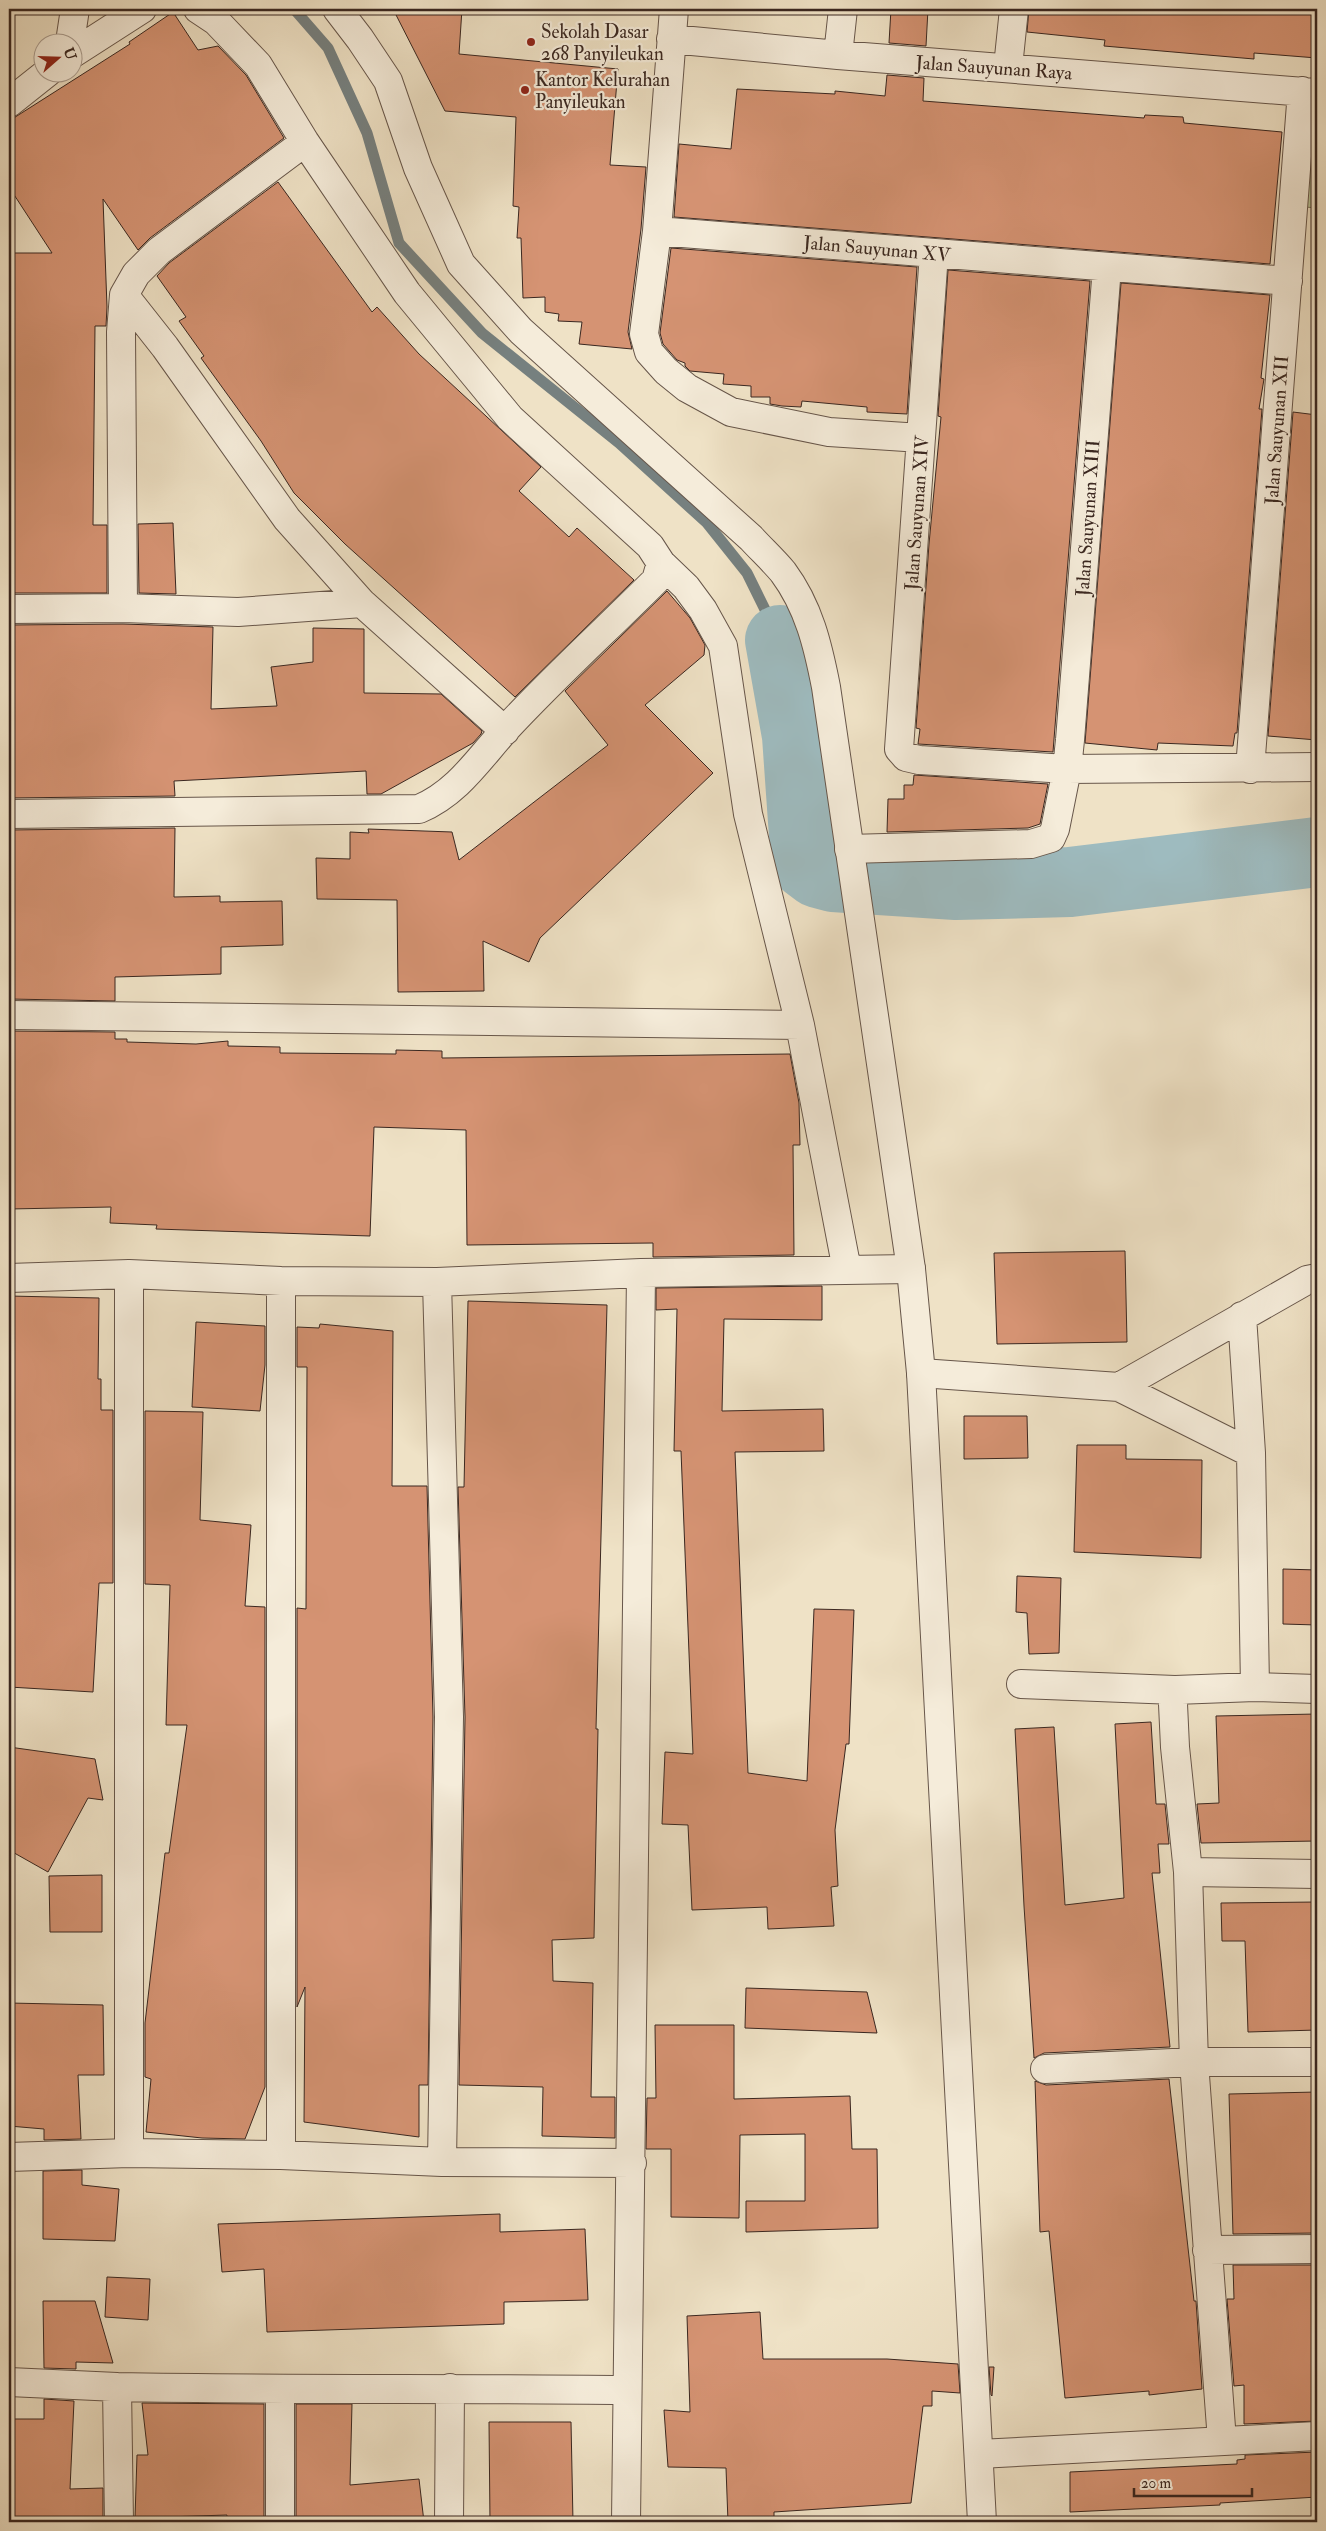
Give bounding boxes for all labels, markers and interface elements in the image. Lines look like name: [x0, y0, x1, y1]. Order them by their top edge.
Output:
place label: Sekolah Dasar 268 Panyileukan: [541, 20, 664, 66]
north arrow: [32, 32, 82, 82]
marker: Sekolah Dasar 268 Panyileukan: [525, 36, 537, 48]
text: U: [60, 45, 80, 62]
street label: Jalan Sauyunan Raya: [914, 50, 1073, 85]
place label: Kantor Kelurahan Panyileukan: [535, 68, 670, 114]
marker: Kantor Kelurahan Panyileukan: [519, 84, 531, 96]
street label: Jalan Sauyunan XV: [801, 231, 952, 267]
street label: Jalan Sauyunan XII: [1260, 355, 1294, 506]
street label: Jalan Sauyunan XIV: [900, 434, 934, 592]
street label: Jalan Sauyunan XIII: [1070, 439, 1105, 598]
scale bar: [1134, 2466, 1251, 2498]
text: 20 m: [1141, 2474, 1171, 2493]

